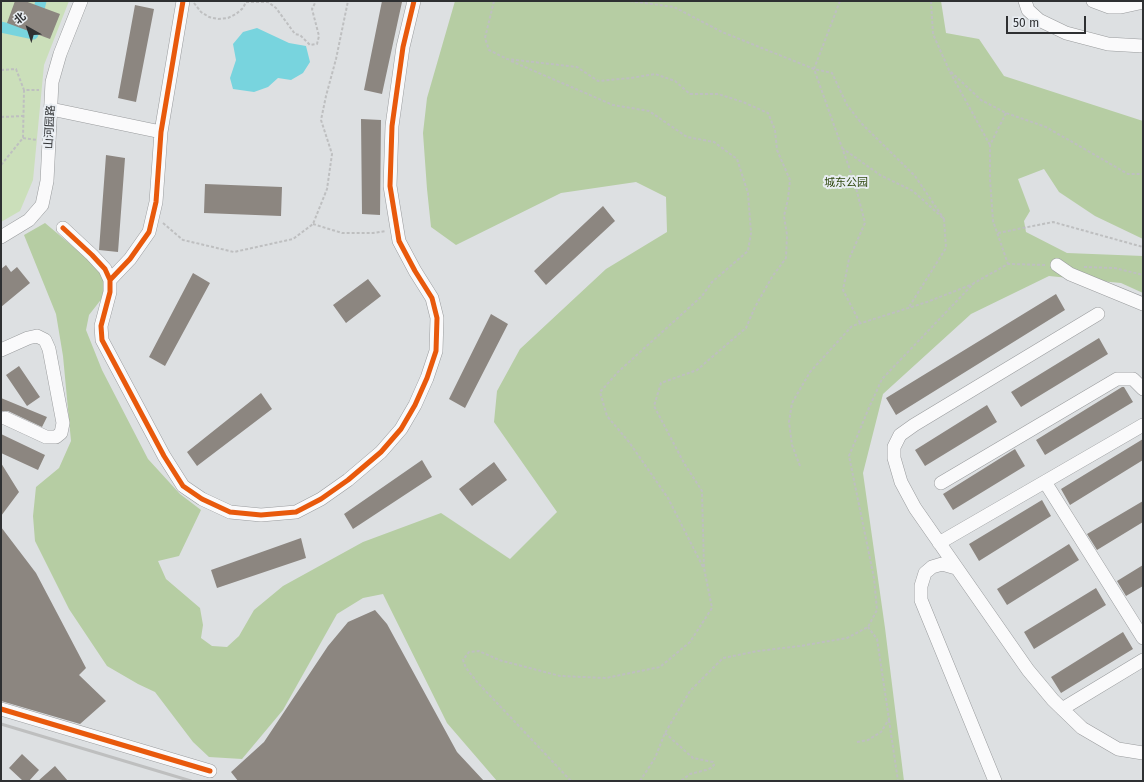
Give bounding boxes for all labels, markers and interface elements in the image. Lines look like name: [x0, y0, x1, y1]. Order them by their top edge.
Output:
north arrow: [8, 8, 48, 48]
scale bar: [1008, 8, 1088, 34]
text: 北: [12, 10, 28, 27]
text: 50 m: [1013, 16, 1039, 30]
street label: 山河园路: [42, 105, 58, 149]
park label: 城东公园: [824, 176, 868, 190]

